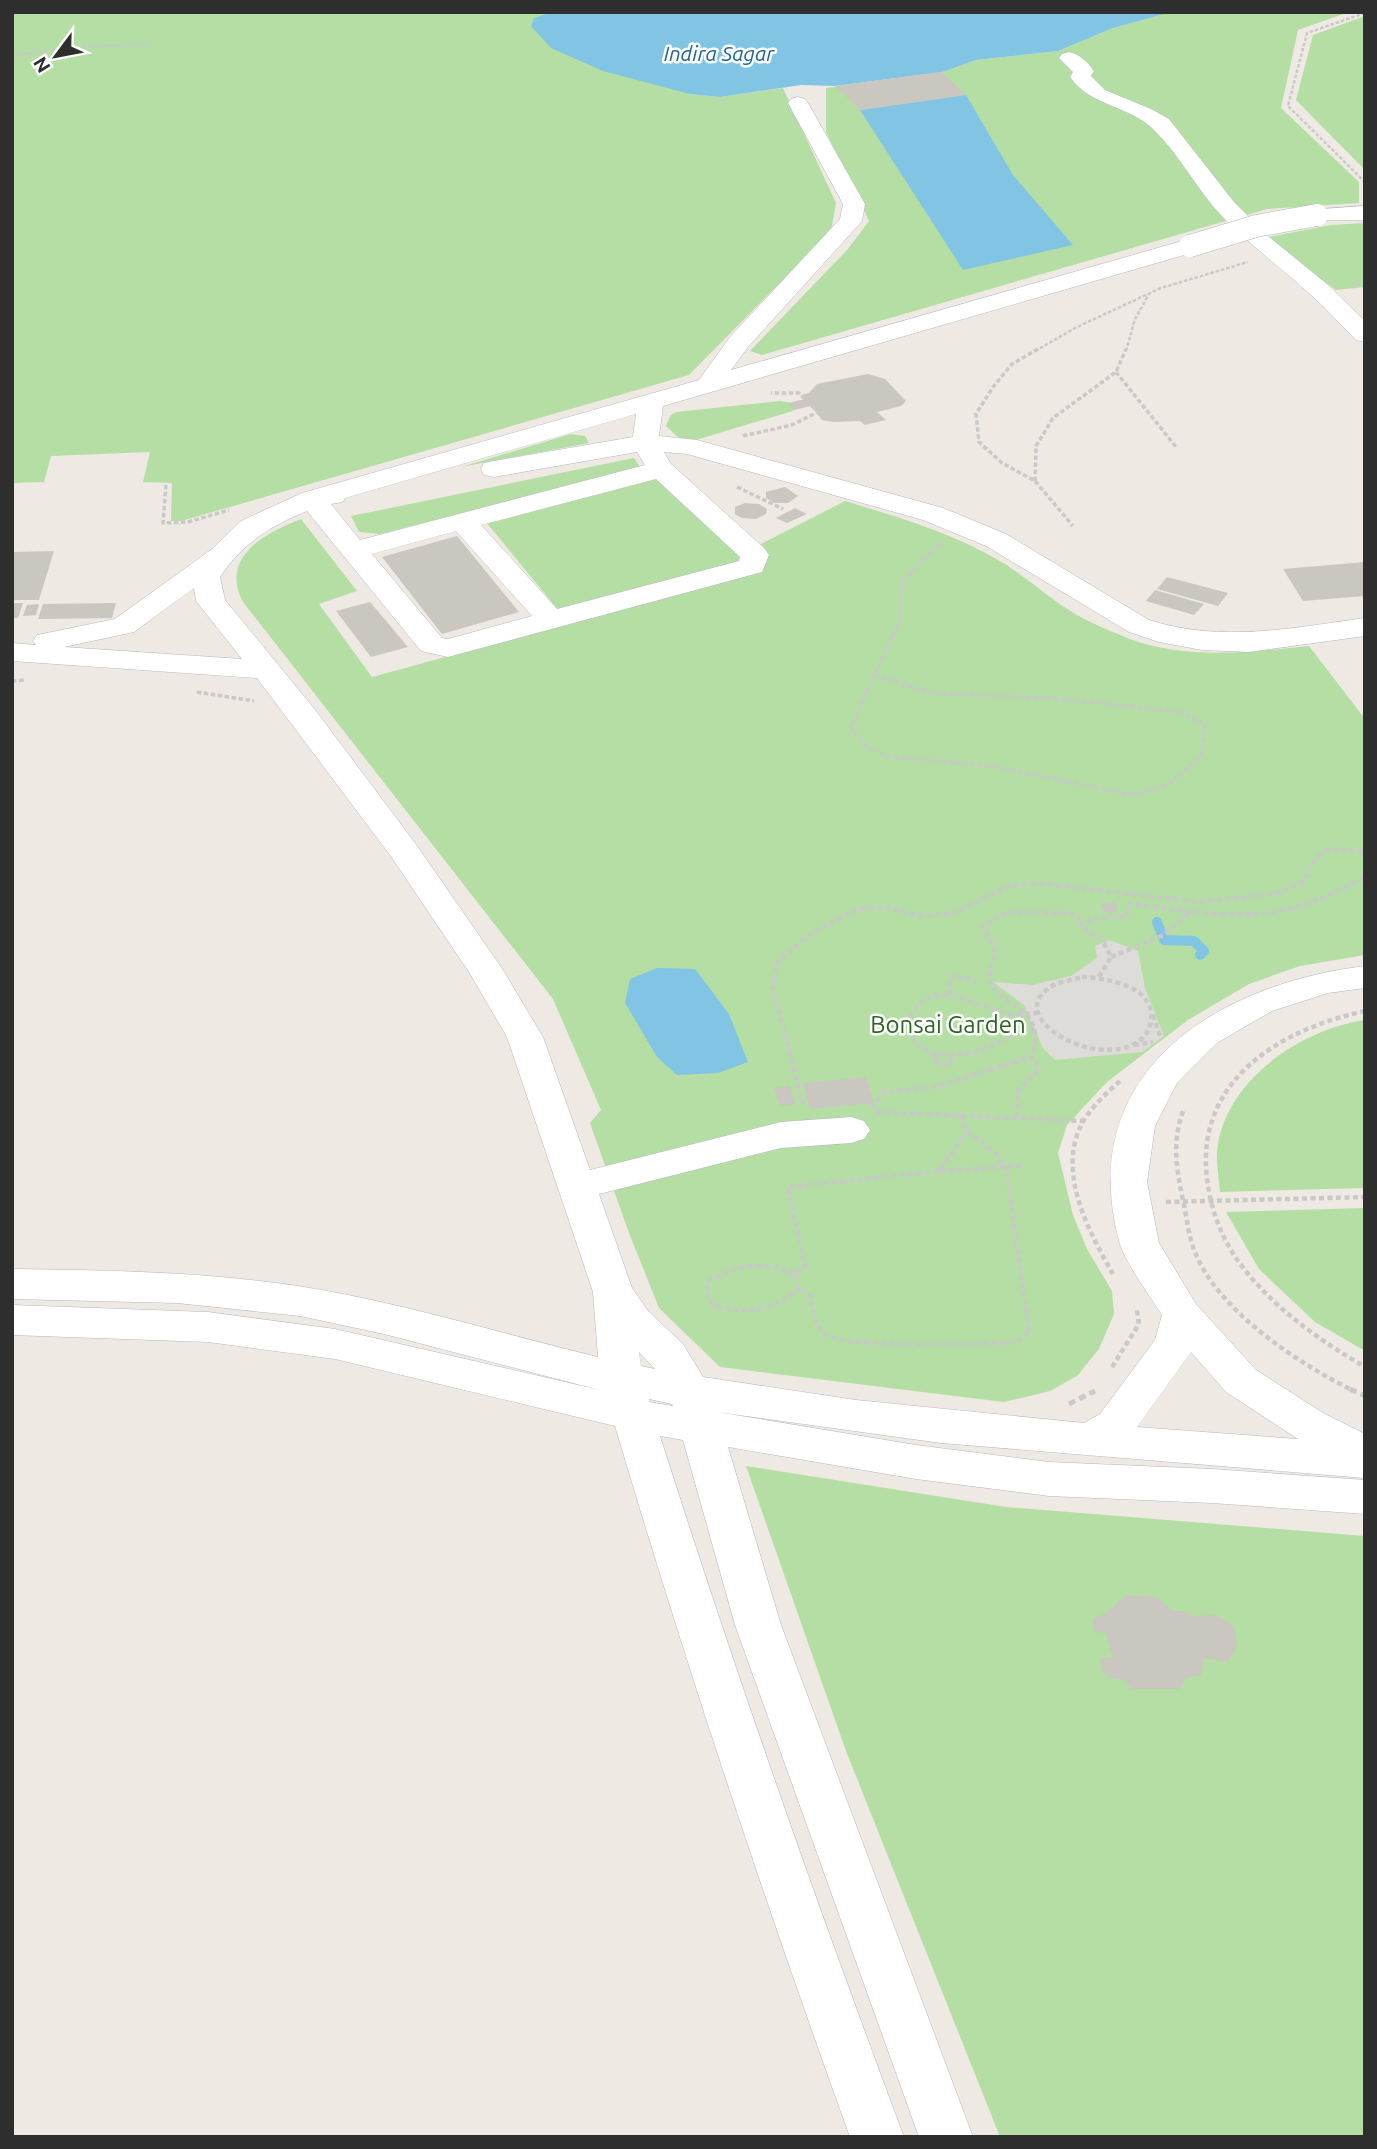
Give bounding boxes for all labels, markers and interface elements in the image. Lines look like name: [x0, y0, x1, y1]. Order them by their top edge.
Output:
north arrow: [21, 21, 91, 91]
water label: Indira Sagar: [664, 41, 775, 65]
text: N: [28, 53, 55, 77]
park label: Bonsai Garden: [870, 1011, 1026, 1038]

